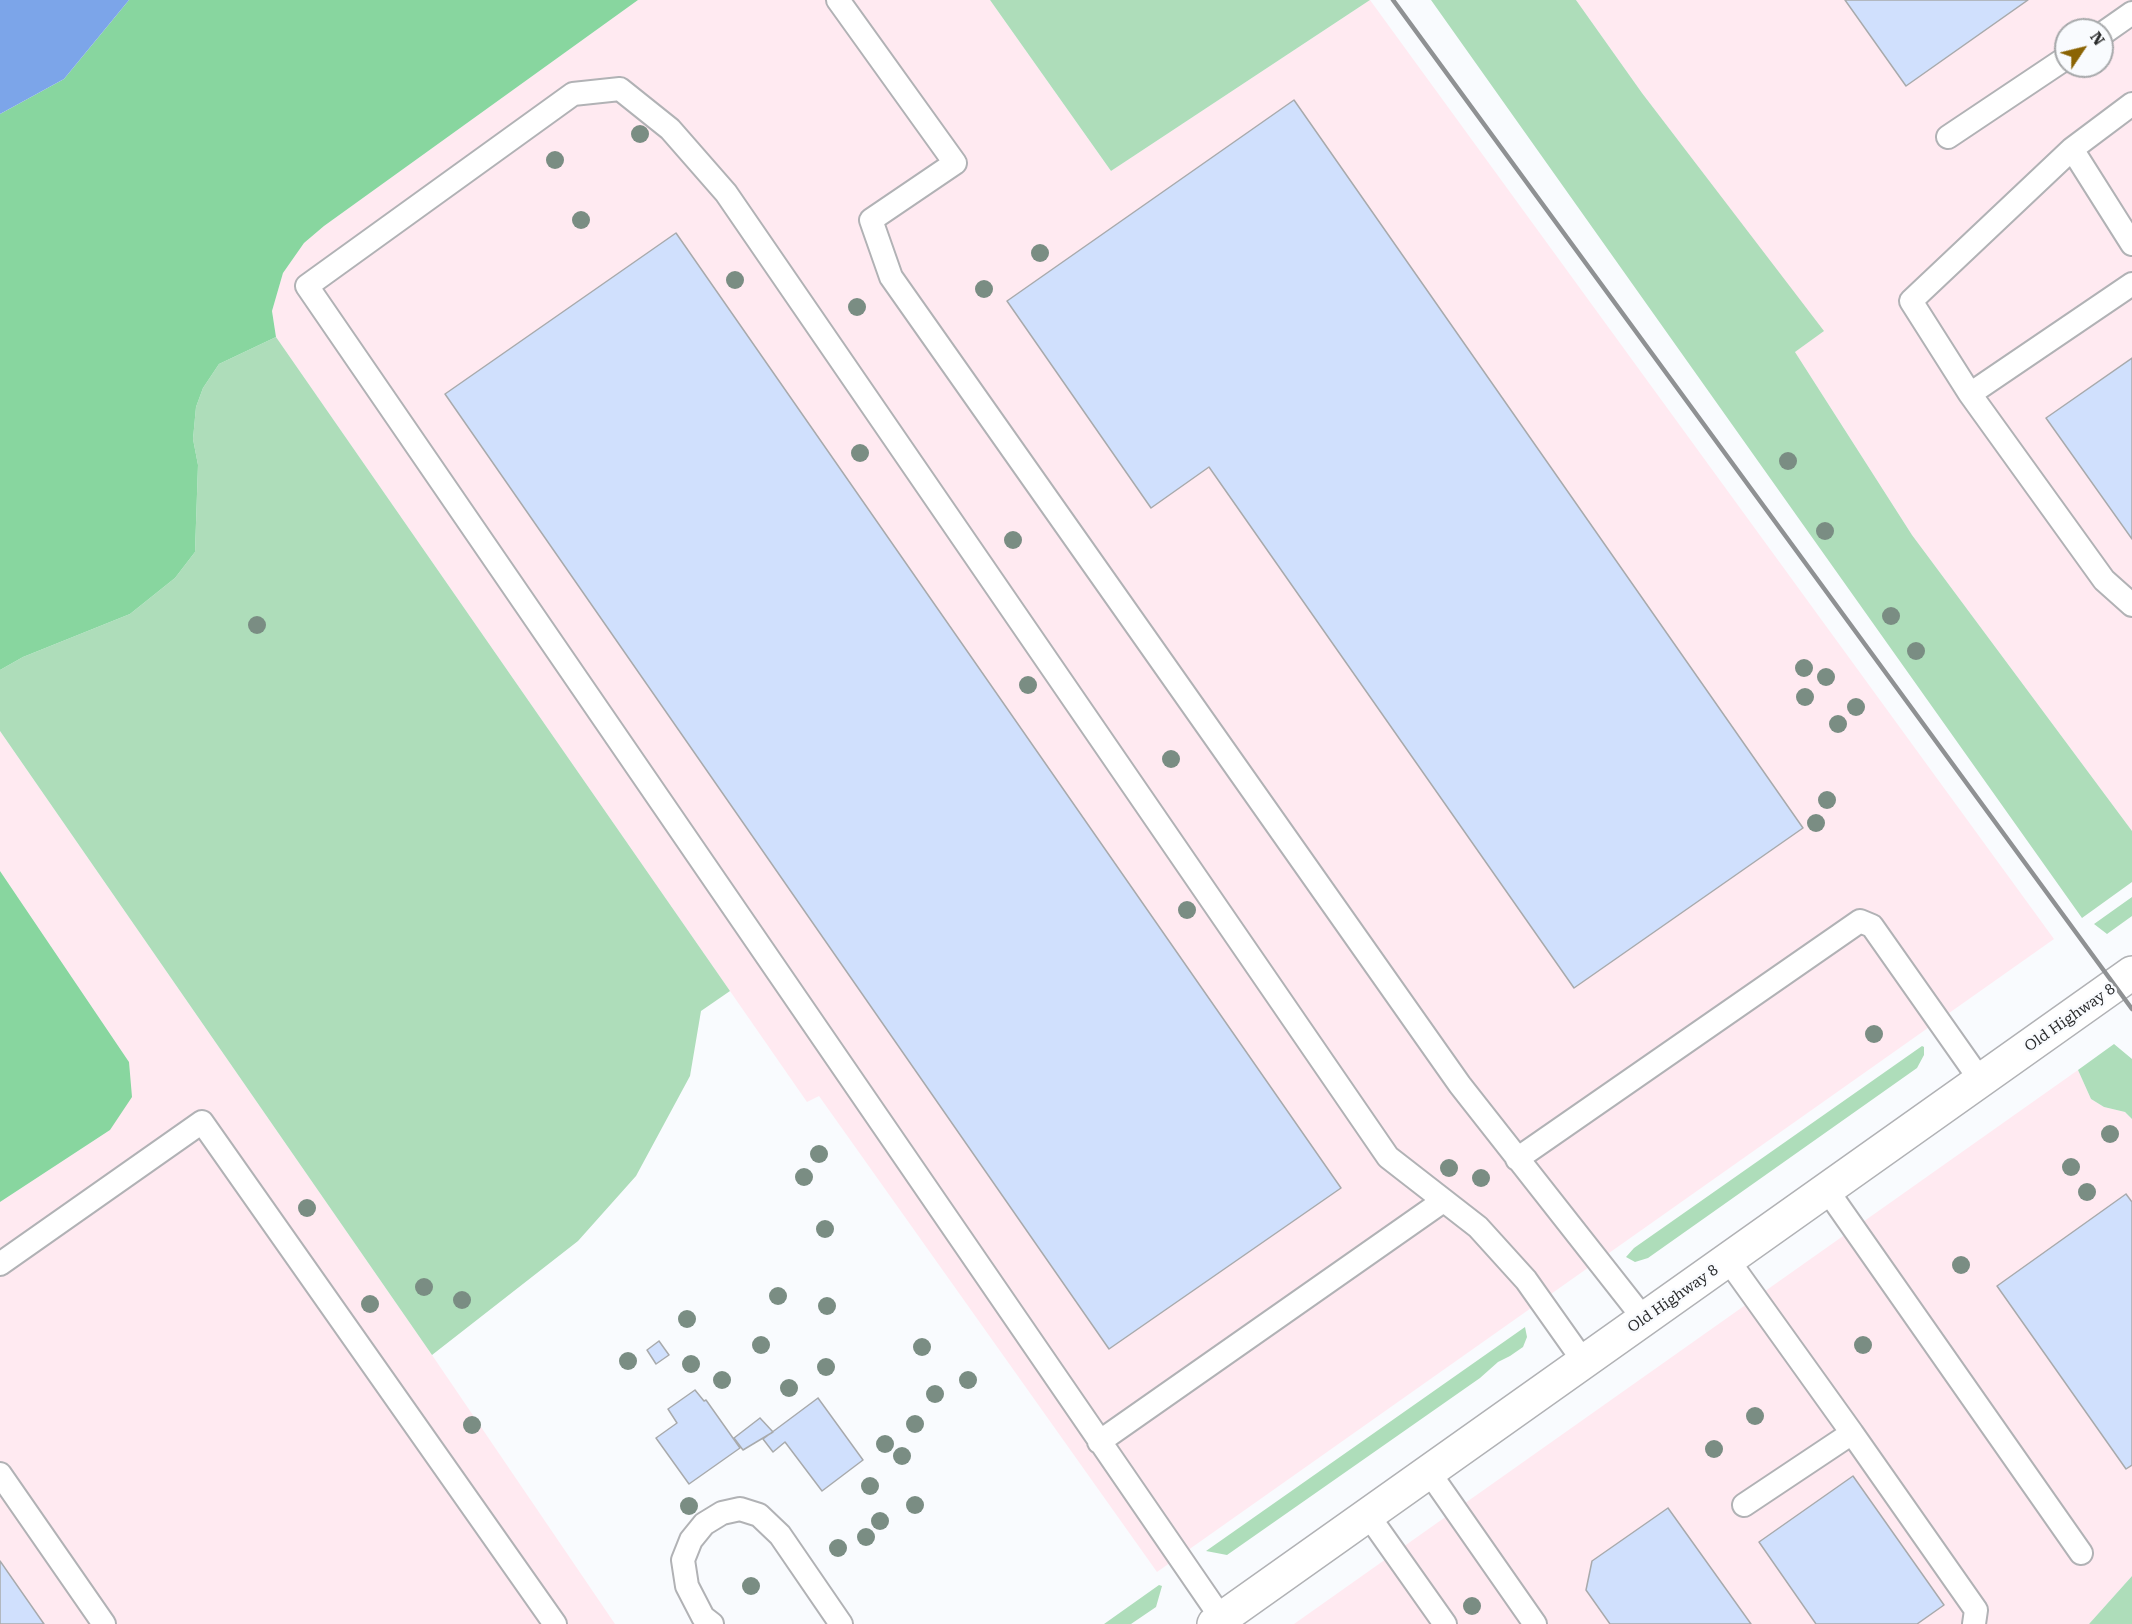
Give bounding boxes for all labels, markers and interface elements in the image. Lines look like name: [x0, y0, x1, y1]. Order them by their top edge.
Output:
north arrow: [2054, 18, 2114, 78]
text: N: [2086, 28, 2109, 49]
street label: Old Highway 8: [2021, 980, 2119, 1056]
street label: Old Highway 8: [1624, 1261, 1722, 1337]

